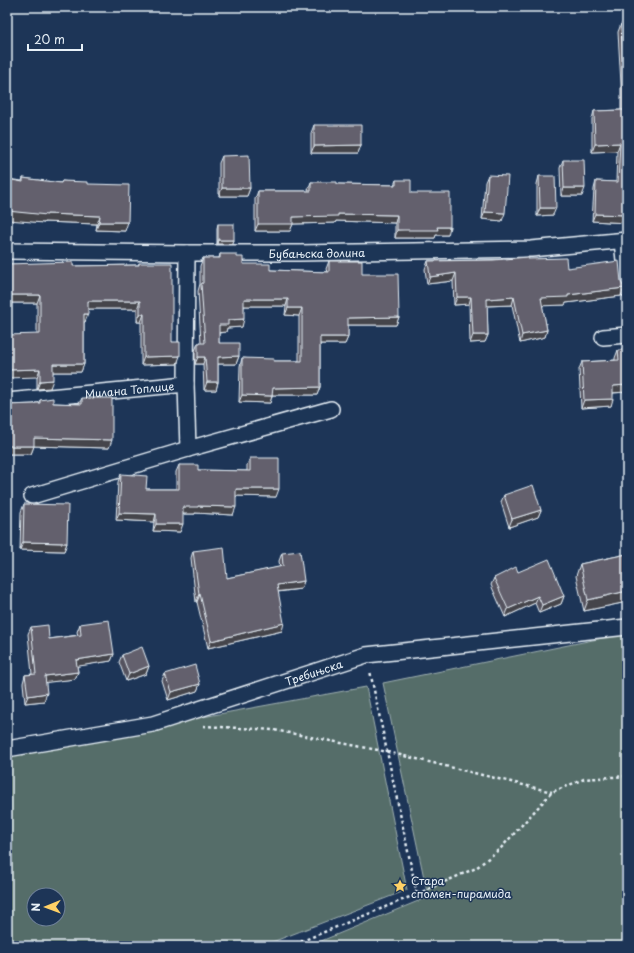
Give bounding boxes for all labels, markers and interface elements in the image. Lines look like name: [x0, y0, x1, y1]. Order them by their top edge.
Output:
scale bar: [28, 26, 82, 52]
text: 20 m: [34, 30, 65, 48]
street label: Бубањска долина: [269, 243, 365, 262]
street label: Милана Топлице: [84, 377, 175, 402]
street label: Требињска: [283, 655, 345, 689]
place label: Стара спомен-пирамида: [411, 872, 511, 902]
place icon: Стара спомен-пирамида: [392, 878, 408, 894]
north arrow: [26, 887, 66, 927]
text: N: [27, 902, 44, 912]

